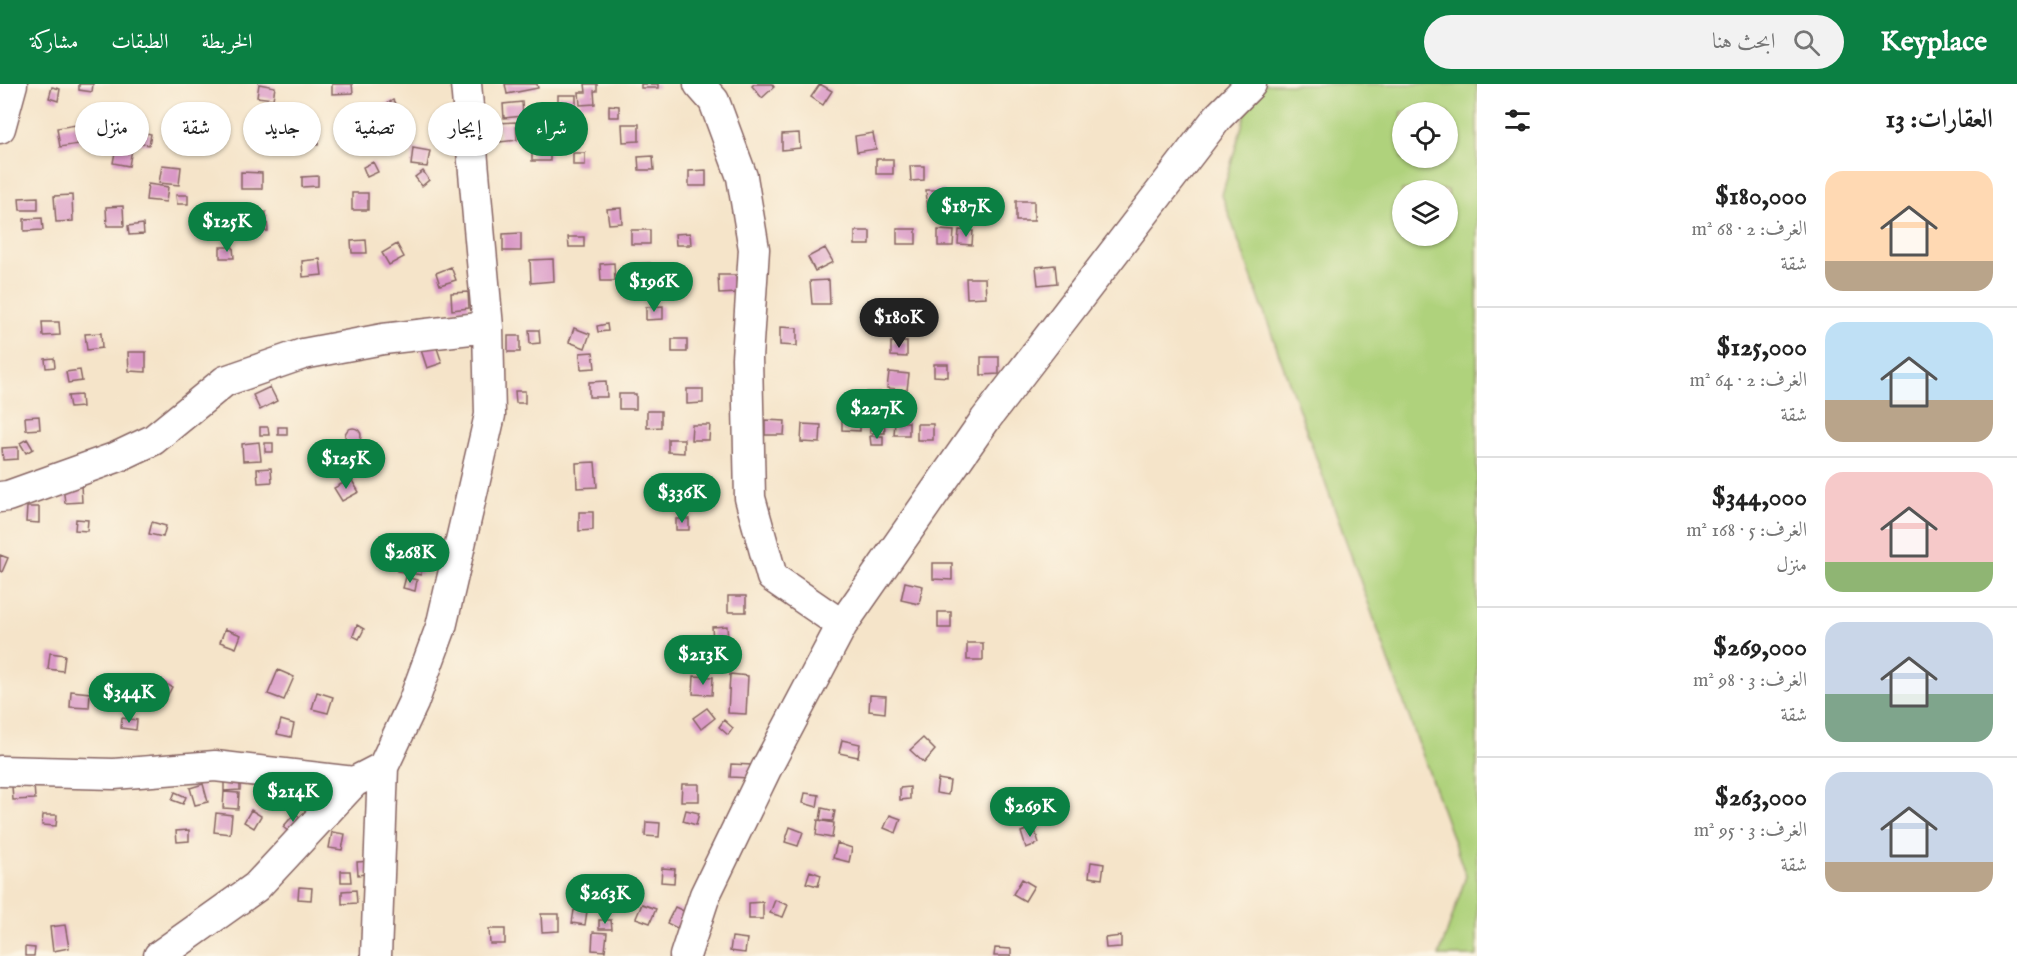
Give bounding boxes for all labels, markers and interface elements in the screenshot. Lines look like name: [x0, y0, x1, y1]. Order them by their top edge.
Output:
search box: [1424, 15, 1844, 69]
text: Keyplace: [1880, 25, 1987, 60]
icon: search: [1790, 26, 1823, 59]
text: ابحث هنا: [1712, 28, 1775, 56]
text: مشاركة: [30, 29, 78, 56]
text: الطبقات: [111, 29, 168, 56]
text: الخريطة: [201, 29, 253, 56]
chip: منزل: [75, 102, 149, 156]
chip: شقة: [161, 102, 231, 156]
chip: جديد: [243, 102, 321, 156]
chip: تصفية: [333, 102, 416, 156]
chip: إيجار: [428, 102, 503, 156]
chip: شراء: [515, 102, 588, 156]
map controls: [1392, 102, 1458, 246]
button: locate: [1392, 102, 1458, 168]
text: العقارات: 13: [1885, 103, 1993, 136]
icon: filters: [1501, 104, 1534, 137]
button: layers: [1392, 180, 1458, 246]
text: $180,000: [1715, 180, 1807, 213]
pin: $187K: [924, 187, 1008, 238]
text: $187K: [941, 194, 991, 219]
icon: home: [1873, 195, 1945, 267]
pin: $125K: [185, 202, 269, 253]
text: $125K: [202, 209, 252, 234]
text: الغرف: 2 · 68 m²: [1691, 217, 1807, 242]
text: شقة: [1781, 252, 1807, 277]
pin: $196K: [612, 262, 696, 313]
text: $196K: [629, 269, 679, 294]
pin: $180K: [857, 298, 941, 349]
text: $180K: [874, 305, 924, 330]
text: $125,000: [1716, 331, 1807, 364]
icon: home: [1873, 346, 1945, 418]
text: الغرف: 2 · 64 m²: [1689, 368, 1807, 393]
pin: $227K: [835, 389, 919, 440]
text: $227K: [850, 396, 904, 421]
text: شقة: [1781, 403, 1807, 428]
pin: $125K: [304, 439, 388, 490]
text: $125K: [321, 446, 371, 471]
pin: $336K: [640, 473, 724, 524]
text: $336K: [658, 480, 706, 505]
text: $344,000: [1711, 481, 1807, 514]
icon: home: [1873, 496, 1945, 568]
text: الغرف: 5 · 168 m²: [1686, 518, 1807, 543]
pin: $268K: [368, 533, 452, 584]
text: $268K: [384, 540, 436, 565]
text: منزل: [1776, 553, 1807, 578]
text: $269,000: [1713, 631, 1807, 664]
pin: $213K: [661, 635, 745, 686]
text: $213K: [678, 642, 728, 667]
icon: home: [1873, 646, 1945, 718]
text: الغرف: 3 · 98 m²: [1693, 668, 1807, 693]
pin: $344K: [87, 673, 171, 724]
text: $344K: [103, 680, 155, 705]
text: شقة: [1781, 703, 1807, 728]
pin: $214K: [251, 772, 335, 823]
text: $214K: [267, 779, 319, 804]
text: $263,000: [1714, 781, 1807, 814]
pin: $269K: [988, 787, 1072, 838]
text: $269K: [1004, 794, 1056, 819]
icon: home: [1873, 796, 1945, 868]
text: الغرف: 3 · 95 m²: [1694, 818, 1807, 843]
text: شقة: [1781, 853, 1807, 878]
pin: $263K: [563, 874, 647, 925]
text: $263K: [580, 881, 630, 906]

